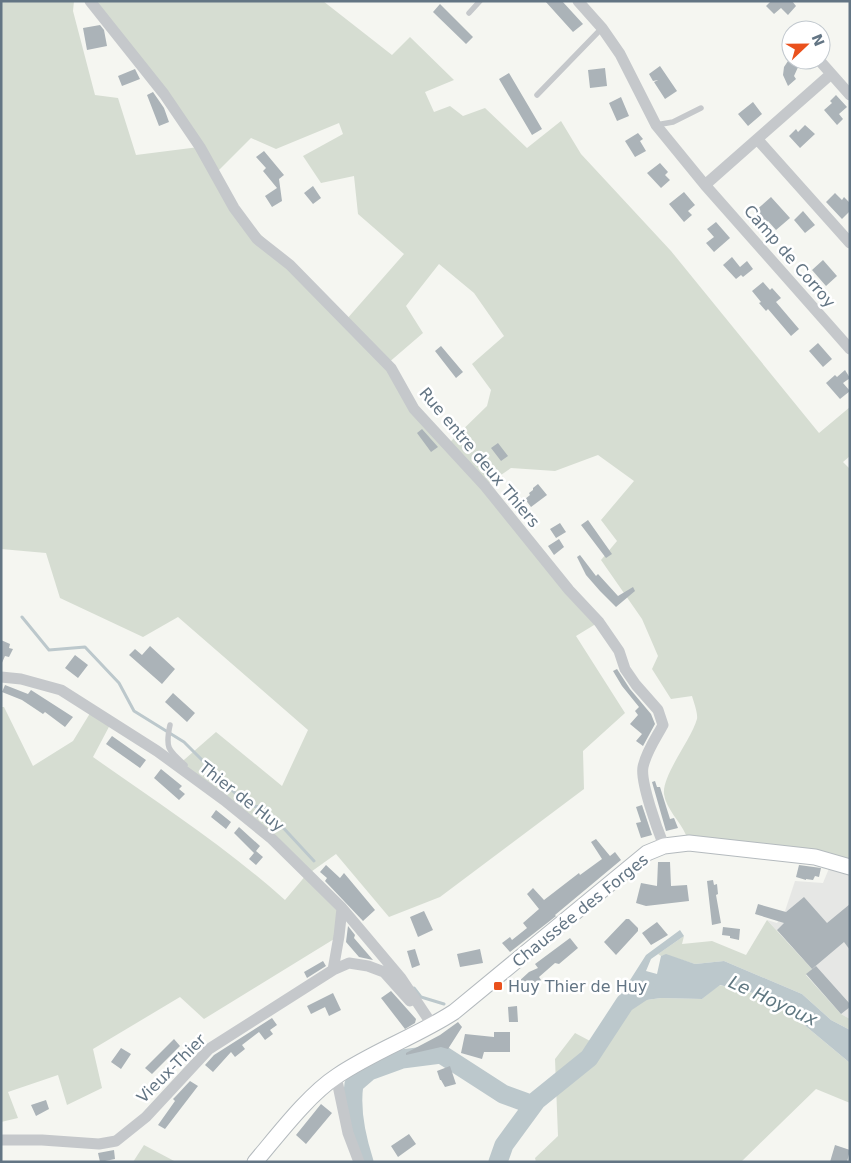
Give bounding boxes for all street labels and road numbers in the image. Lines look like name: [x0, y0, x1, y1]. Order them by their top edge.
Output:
street label: Camp de Corroy: [740, 201, 839, 311]
street label: Rue entre deux Thiers: [416, 384, 544, 531]
street label: Thier de Huy: [195, 757, 288, 835]
street label: Chaussée des Forges: [509, 850, 652, 971]
street label: Vieux-Thier: [133, 1030, 210, 1107]

